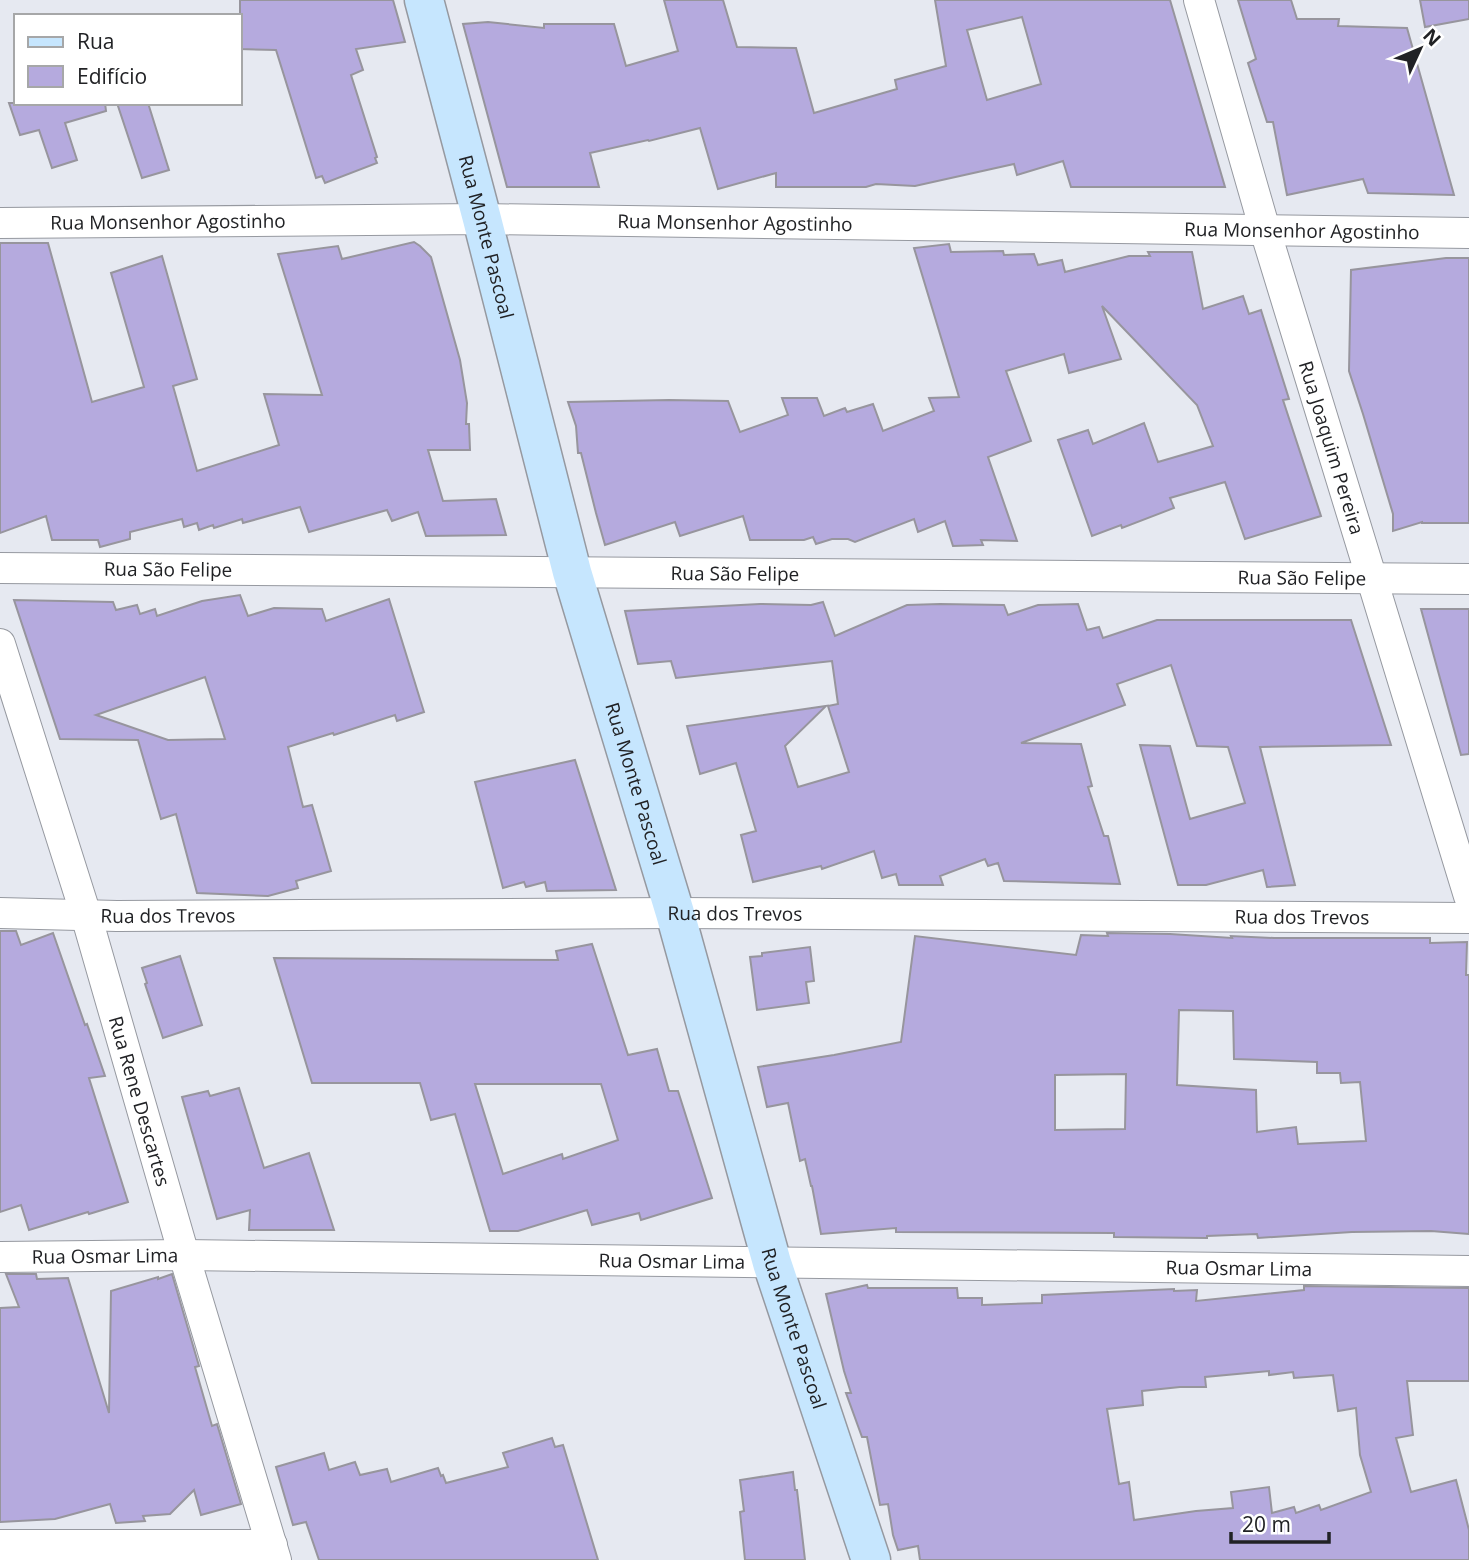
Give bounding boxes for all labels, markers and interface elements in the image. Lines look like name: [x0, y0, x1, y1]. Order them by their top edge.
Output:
legend: [14, 14, 242, 105]
north arrow: [1385, 14, 1455, 84]
text: N: [1418, 23, 1447, 52]
text: Rua: [77, 27, 115, 55]
text: Edifício: [77, 62, 147, 90]
street label: Rua Monte Pascoal: [453, 152, 520, 322]
street label: Rua Monsenhor Agostinho: [50, 208, 286, 236]
street label: Rua Monsenhor Agostinho: [617, 208, 853, 237]
street label: Rua Monsenhor Agostinho: [1184, 216, 1420, 245]
street label: Rua Joaquim Pereira: [1293, 358, 1371, 538]
street label: Rua São Felipe: [104, 556, 232, 583]
street label: Rua São Felipe: [671, 560, 799, 587]
street label: Rua São Felipe: [1238, 564, 1366, 591]
street label: Rua Monte Pascoal: [599, 699, 673, 868]
street label: Rua dos Trevos: [667, 900, 802, 927]
street label: Rua dos Trevos: [100, 902, 235, 929]
street label: Rua dos Trevos: [1234, 904, 1369, 930]
street label: Rua Rene Descartes: [103, 1013, 177, 1189]
street label: Rua Osmar Lima: [32, 1242, 178, 1270]
street label: Rua Monte Pascoal: [755, 1245, 833, 1412]
street label: Rua Osmar Lima: [599, 1247, 745, 1275]
street label: Rua Osmar Lima: [1166, 1254, 1312, 1282]
scale bar: [1231, 1500, 1329, 1544]
text: 20 m: [1242, 1510, 1291, 1538]

